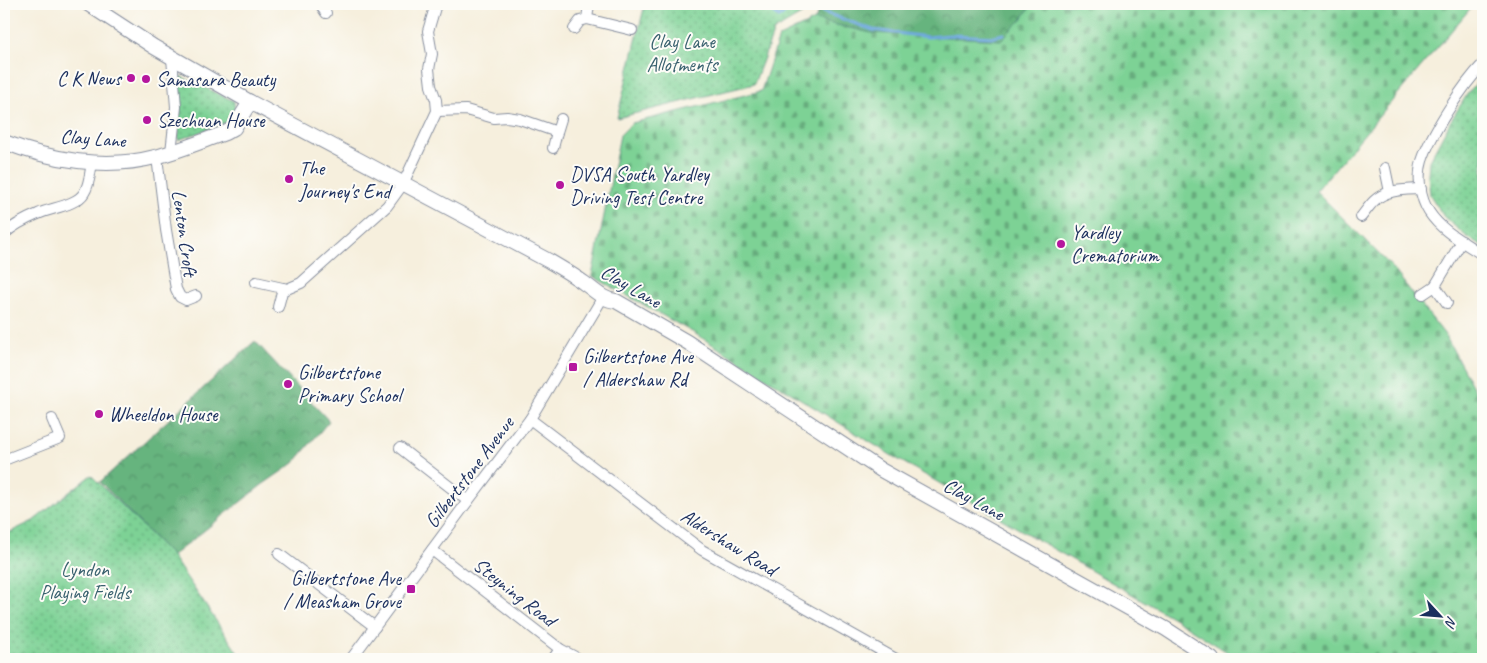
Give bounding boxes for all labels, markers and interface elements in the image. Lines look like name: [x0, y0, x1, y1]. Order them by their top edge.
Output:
park label: Clay Lane Allotments: [647, 29, 719, 77]
place label: C K News: [57, 66, 123, 91]
place label: Samasara Beauty: [156, 67, 276, 92]
marker: C K News: [125, 72, 137, 84]
marker: Samasara Beauty: [140, 73, 152, 85]
place label: Szechuan House: [157, 108, 266, 133]
marker: Szechuan House: [141, 114, 153, 126]
street label: Clay Lane: [59, 124, 128, 153]
place label: The Journey's End: [298, 156, 393, 204]
place label: DVSA South Yardley Driving Test Centre: [570, 162, 711, 210]
marker: The Journey's End: [283, 173, 295, 185]
marker: DVSA South Yardley Driving Test Centre: [554, 179, 566, 191]
street label: Lenton Croft: [166, 188, 203, 280]
place label: Yardley Crematorium: [1071, 220, 1161, 268]
marker: Yardley Crematorium: [1055, 238, 1067, 250]
street label: Clay Lane: [596, 259, 667, 314]
place label: Gilbertstone Ave / Aldershaw Rd: [583, 344, 695, 392]
place label: Gilbertstone Primary School: [298, 360, 404, 408]
marker: Gilbertstone Ave / Aldershaw Rd: [567, 361, 579, 373]
marker: Gilbertstone Primary School: [282, 378, 294, 390]
place label: Wheeldon House: [109, 402, 219, 427]
marker: Wheeldon House: [93, 408, 105, 420]
street label: Gilbertstone Avenue: [419, 410, 520, 533]
street label: Clay Lane: [939, 473, 1010, 527]
street label: Aldershaw Road: [676, 503, 784, 583]
street label: Steyning Road: [468, 552, 563, 634]
park label: Lyndon Playing Fields: [40, 557, 132, 605]
place label: Gilbertstone Ave / Measham Grove: [283, 566, 402, 614]
marker: Gilbertstone Ave / Measham Grove: [405, 583, 417, 595]
north arrow: [1414, 590, 1464, 640]
text: N: [1441, 614, 1461, 631]

